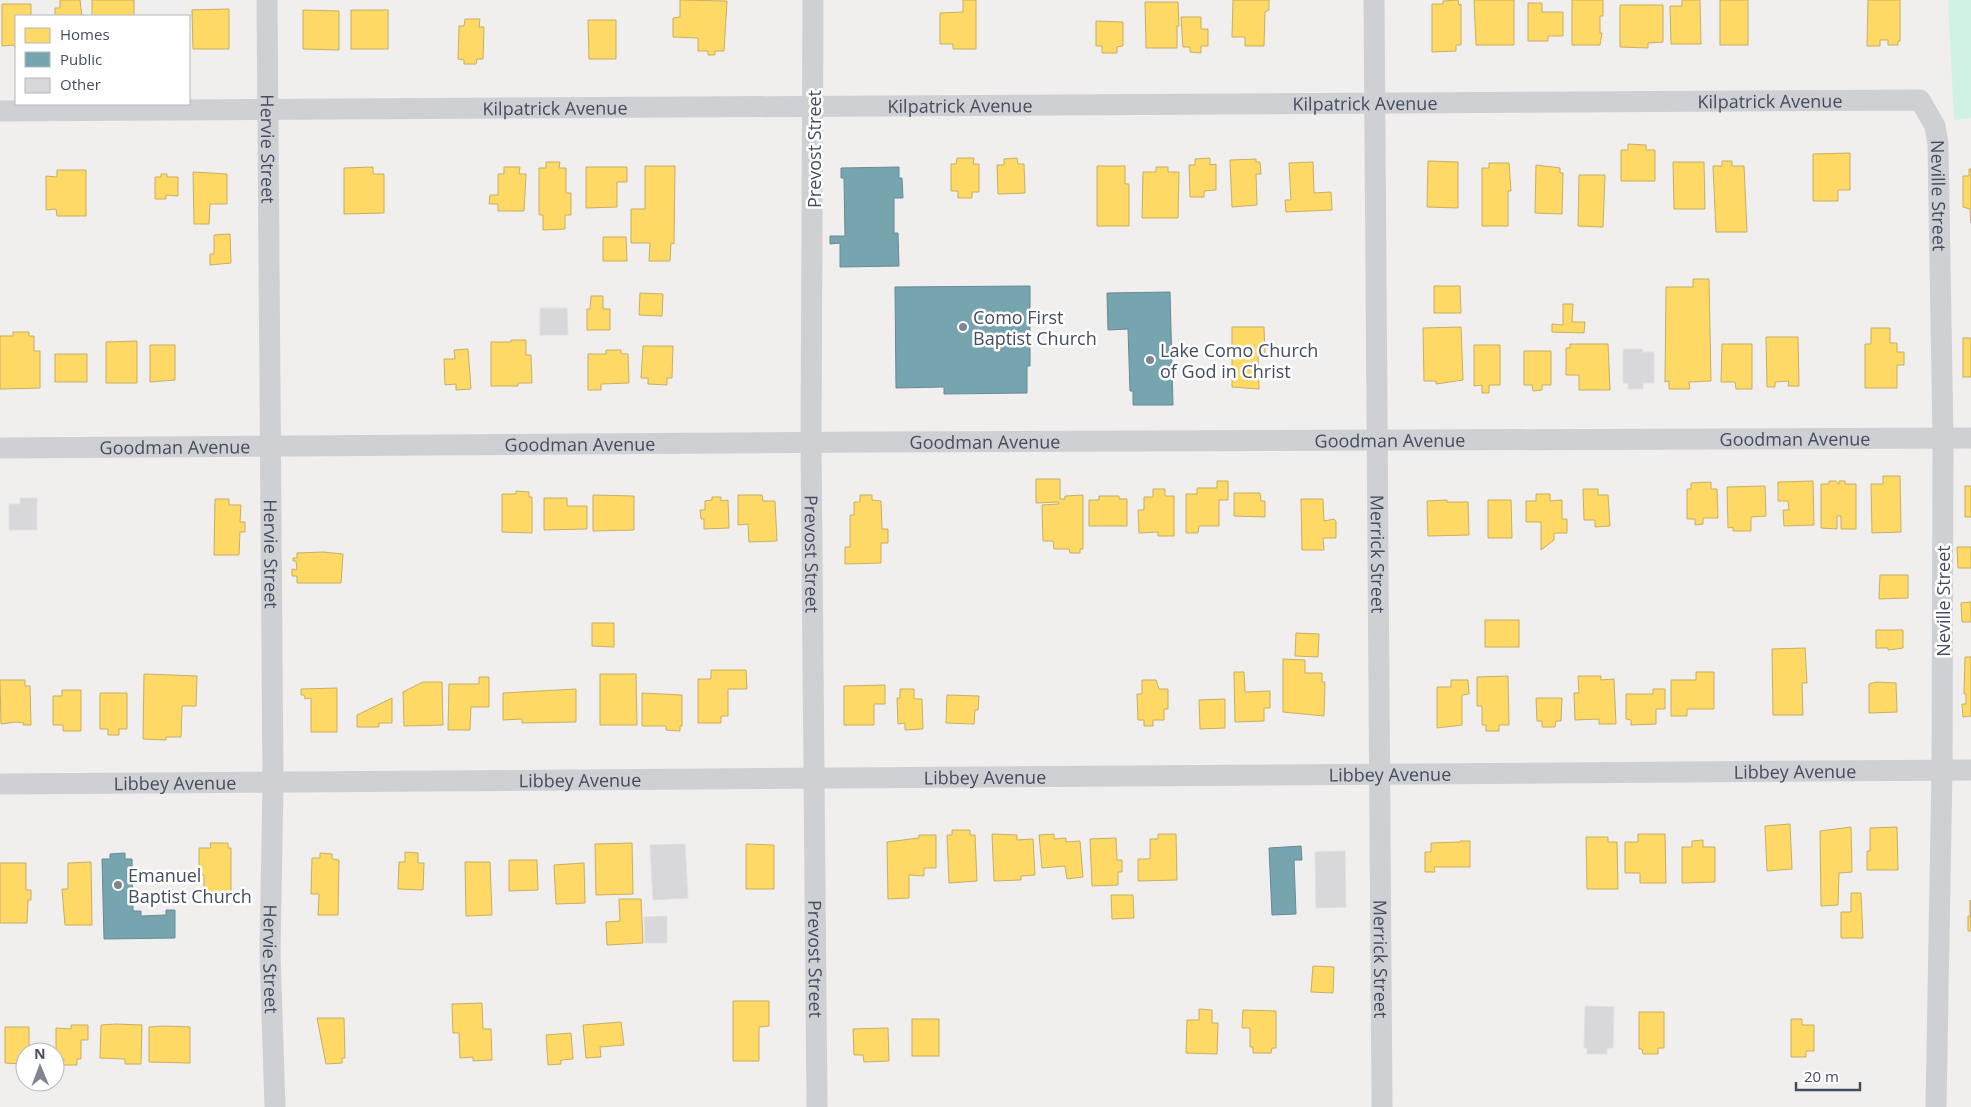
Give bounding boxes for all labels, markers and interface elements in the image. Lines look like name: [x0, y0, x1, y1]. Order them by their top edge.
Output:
legend: [15, 15, 190, 105]
text: Homes: [60, 24, 110, 44]
text: Public: [60, 49, 102, 69]
text: Other: [60, 74, 101, 94]
street label: Kilpatrick Avenue: [1697, 88, 1843, 113]
street label: Prevost Street: [802, 90, 826, 208]
street label: Kilpatrick Avenue: [1292, 91, 1438, 116]
street label: Kilpatrick Avenue: [887, 93, 1033, 118]
street label: Hervie Street: [256, 94, 281, 204]
street label: Kilpatrick Avenue: [482, 95, 628, 120]
street label: Neville Street: [1926, 140, 1952, 252]
place label: Como First Baptist Church: [973, 305, 1097, 350]
marker: Como First Baptist Church: [957, 321, 969, 333]
place label: Lake Como Church of God in Christ: [1160, 338, 1318, 383]
marker: Lake Como Church of God in Christ: [1144, 354, 1156, 366]
street label: Goodman Avenue: [1719, 426, 1870, 451]
street label: Goodman Avenue: [1314, 428, 1465, 452]
street label: Goodman Avenue: [909, 429, 1060, 454]
street label: Goodman Avenue: [504, 431, 656, 457]
street label: Goodman Avenue: [99, 434, 251, 459]
street label: Prevost Street: [799, 495, 825, 613]
street label: Merrick Street: [1366, 495, 1390, 613]
street label: Hervie Street: [259, 499, 284, 609]
street label: Neville Street: [1931, 545, 1955, 657]
street label: Libbey Avenue: [1734, 759, 1856, 784]
street label: Libbey Avenue: [1329, 762, 1451, 787]
street label: Libbey Avenue: [924, 765, 1046, 789]
street label: Libbey Avenue: [519, 767, 641, 792]
street label: Libbey Avenue: [114, 770, 236, 795]
place label: Emanuel Baptist Church: [128, 863, 252, 908]
marker: Emanuel Baptist Church: [112, 879, 124, 891]
street label: Prevost Street: [803, 900, 828, 1018]
street label: Merrick Street: [1369, 900, 1393, 1018]
street label: Hervie Street: [258, 904, 284, 1014]
north arrow: [15, 1042, 65, 1092]
text: N: [34, 1044, 46, 1063]
scale bar: [1796, 1060, 1860, 1092]
text: 20 m: [1804, 1066, 1839, 1086]

